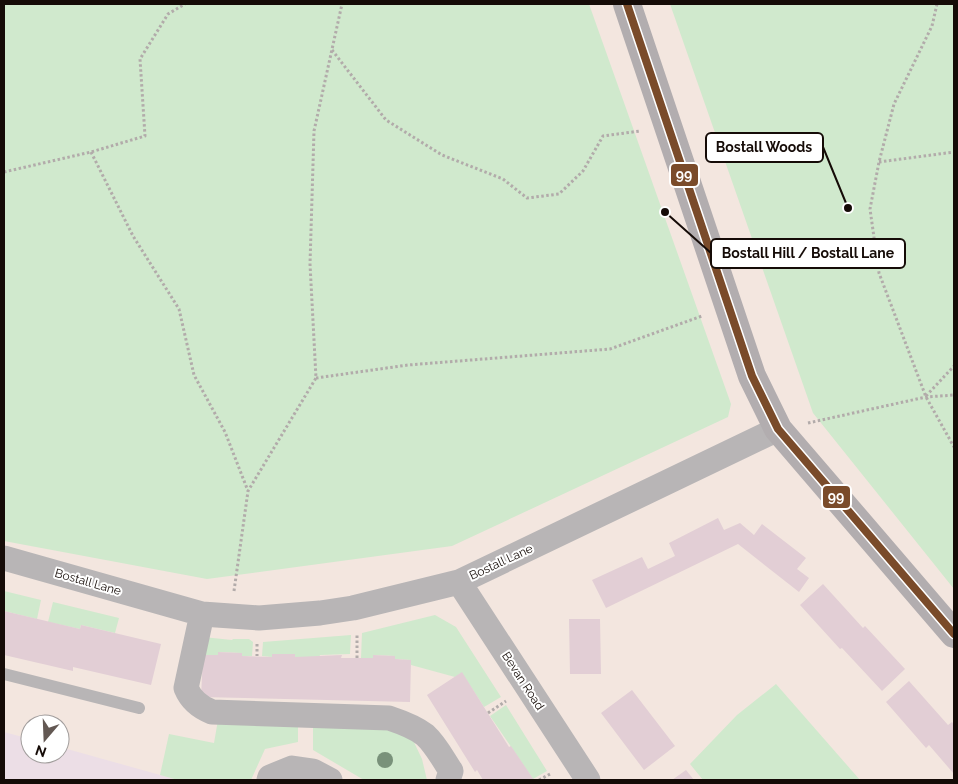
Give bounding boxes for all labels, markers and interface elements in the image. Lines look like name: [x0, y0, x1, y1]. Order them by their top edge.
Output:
callout: Bostall Woods: [706, 133, 823, 162]
text: Bostall Woods: [716, 139, 812, 155]
line badge: 99: [670, 163, 699, 187]
text: 99: [676, 167, 692, 183]
callout: Bostall Hill / Bostall Lane: [711, 239, 905, 268]
text: Bostall Hill / Bostall Lane: [722, 245, 895, 261]
line badge: 99: [822, 485, 851, 509]
text: 99: [828, 489, 844, 505]
street label: Bostall Lane: [467, 541, 535, 583]
street label: Bostall Lane: [53, 566, 123, 598]
street label: Bevan Road: [499, 649, 547, 713]
north arrow: [20, 714, 70, 764]
text: N: [33, 742, 48, 761]

